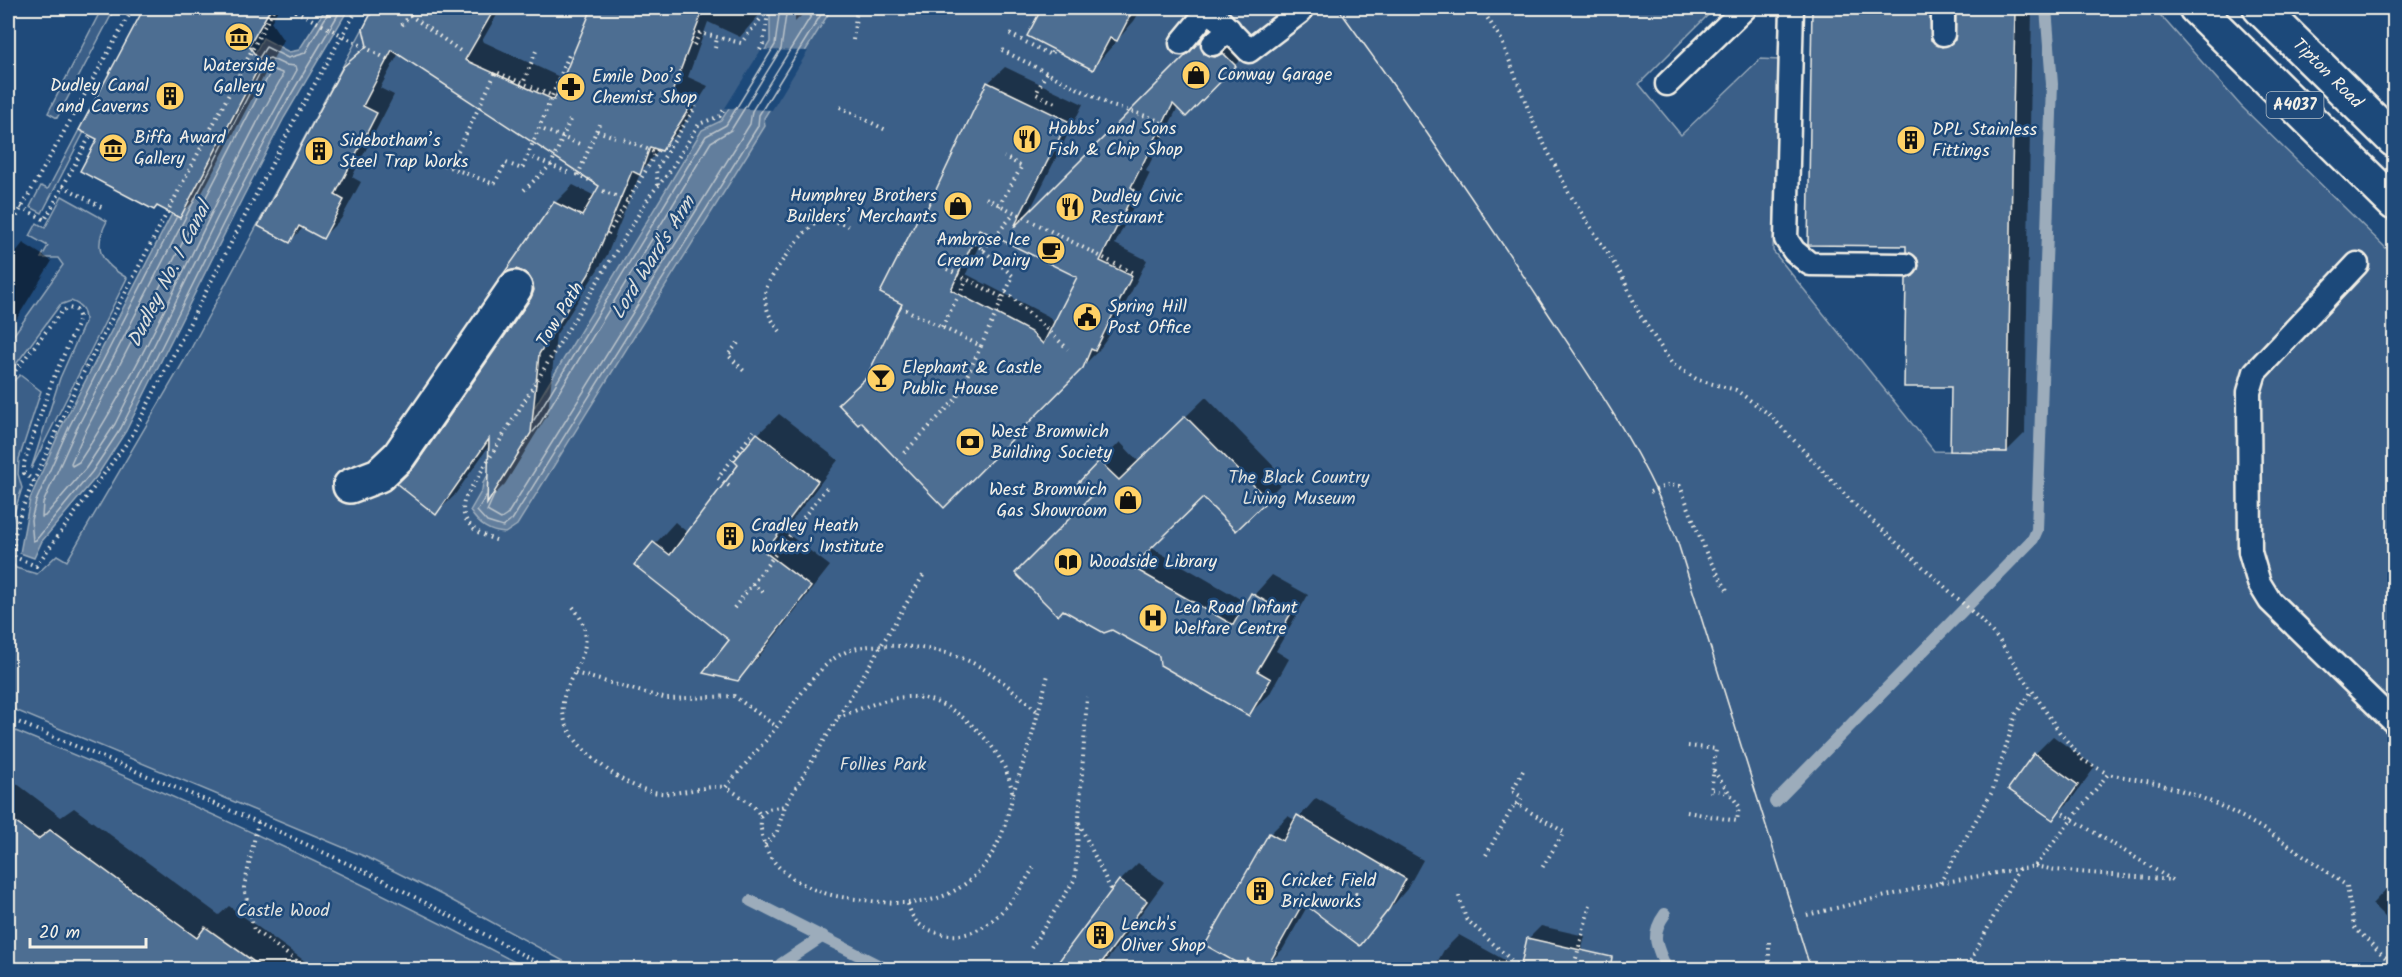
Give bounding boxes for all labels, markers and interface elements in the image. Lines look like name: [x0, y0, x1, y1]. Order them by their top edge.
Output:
museum icon: Waterside Gallery: [223, 21, 255, 53]
street label: Tipton Road: [2285, 32, 2370, 117]
place label: Waterside Gallery: [203, 52, 275, 102]
shop icon: Conway Garage: [1180, 59, 1212, 91]
place label: Conway Garage: [1217, 61, 1332, 90]
place label: Emile Doo’s Chemist Shop: [592, 63, 697, 113]
pharmacy icon: Emile Doo’s Chemist Shop: [555, 71, 587, 103]
place label: Dudley Canal and Caverns: [50, 72, 150, 122]
building icon: Dudley Canal and Caverns: [154, 80, 186, 112]
road number: A4037: [2266, 92, 2324, 118]
place label: Hobbs’ and Sons Fish & Chip Shop: [1048, 115, 1183, 165]
place label: DPL Stainless Fittings: [1932, 116, 2037, 166]
restaurant icon: Hobbs’ and Sons Fish & Chip Shop: [1011, 123, 1043, 155]
place label: Biffa Award Gallery: [134, 124, 226, 174]
building icon: DPL Stainless Fittings: [1895, 124, 1927, 156]
place label: Sidebotham’s Steel Trap Works: [340, 127, 469, 177]
museum icon: Biffa Award Gallery: [97, 132, 129, 164]
building icon: Sidebotham’s Steel Trap Works: [303, 135, 335, 167]
place label: Humphrey Brothers Builders’ Merchants: [787, 182, 937, 232]
place label: Dudley Civic Resturant: [1091, 183, 1183, 233]
water label: Lord Ward's Arm: [603, 188, 706, 326]
shop icon: Humphrey Brothers Builders’ Merchants: [942, 190, 974, 222]
restaurant icon: Dudley Civic Resturant: [1054, 191, 1086, 223]
water label: Dudley No. 1 Canal: [119, 193, 222, 353]
place label: Ambrose Ice Cream Dairy: [936, 226, 1031, 276]
cafe icon: Ambrose Ice Cream Dairy: [1035, 234, 1067, 266]
street label: Tow Path: [530, 277, 592, 353]
place label: Spring Hill Post Office: [1108, 293, 1191, 343]
public building icon: Spring Hill Post Office: [1071, 301, 1103, 333]
place label: Elephant & Castle Public House: [902, 354, 1042, 404]
bar icon: Elephant & Castle Public House: [865, 362, 897, 394]
place label: West Bromwich Building Society: [991, 418, 1113, 468]
bank icon: West Bromwich Building Society: [954, 426, 986, 458]
park label: The Black Country Living Museum: [1228, 464, 1370, 514]
place label: West Bromwich Gas Showroom: [989, 476, 1107, 526]
shop icon: West Bromwich Gas Showroom: [1112, 484, 1144, 516]
place label: Cradley Heath Workers' Institute: [751, 512, 884, 562]
building icon: Cradley Heath Workers' Institute: [714, 520, 746, 552]
library icon: Woodside Library: [1052, 546, 1084, 578]
place label: Woodside Library: [1089, 548, 1218, 577]
place label: Lea Road Infant Welfare Centre: [1174, 594, 1299, 644]
hospital icon: Lea Road Infant Welfare Centre: [1137, 602, 1169, 634]
park label: Follies Park: [840, 751, 927, 780]
place label: Cricket Field Brickworks: [1281, 867, 1377, 917]
building icon: Cricket Field Brickworks: [1244, 875, 1276, 907]
park label: Castle Wood: [237, 897, 330, 926]
scale bar: [30, 911, 146, 949]
place label: Lench's Oliver Shop: [1121, 911, 1206, 961]
text: 20 m: [39, 919, 80, 948]
building icon: Lench's Oliver Shop: [1084, 919, 1116, 951]

